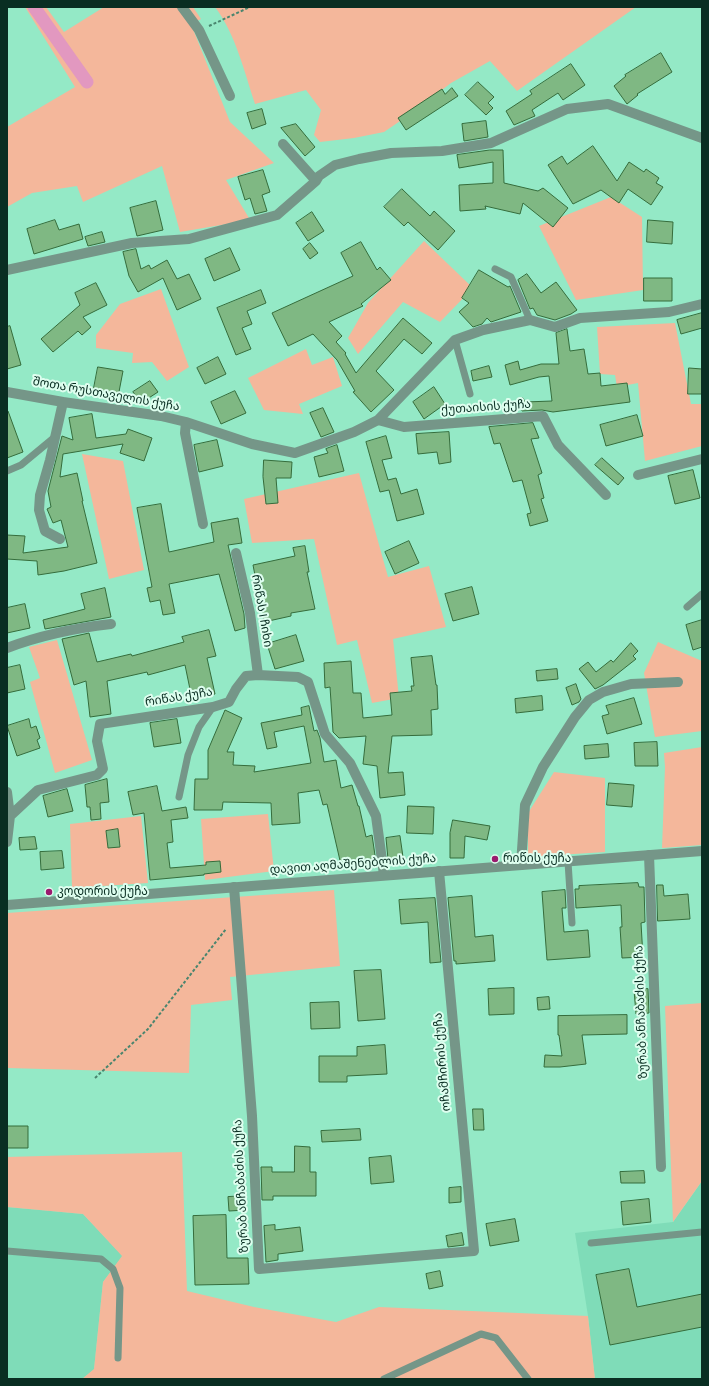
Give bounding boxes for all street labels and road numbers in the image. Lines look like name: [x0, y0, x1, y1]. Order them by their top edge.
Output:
street label: შოთა რუსთაველის ქუჩა: [31, 375, 181, 415]
street label: ქუთაისის ქუჩა: [441, 398, 531, 418]
street label: რიწას I ჩიხი: [248, 573, 274, 649]
street label: რიწას ქუჩა: [144, 686, 214, 710]
street label: დავით აღმაშენებლის ქუჩა: [269, 852, 437, 878]
street label: ზურაბ ანჩაბაძის ქუჩა: [632, 945, 652, 1079]
street label: ოჩამჩირის ქუჩა: [432, 1012, 454, 1112]
street label: ზურაბ ანჩაბაძის ქუჩა: [231, 1119, 253, 1253]

